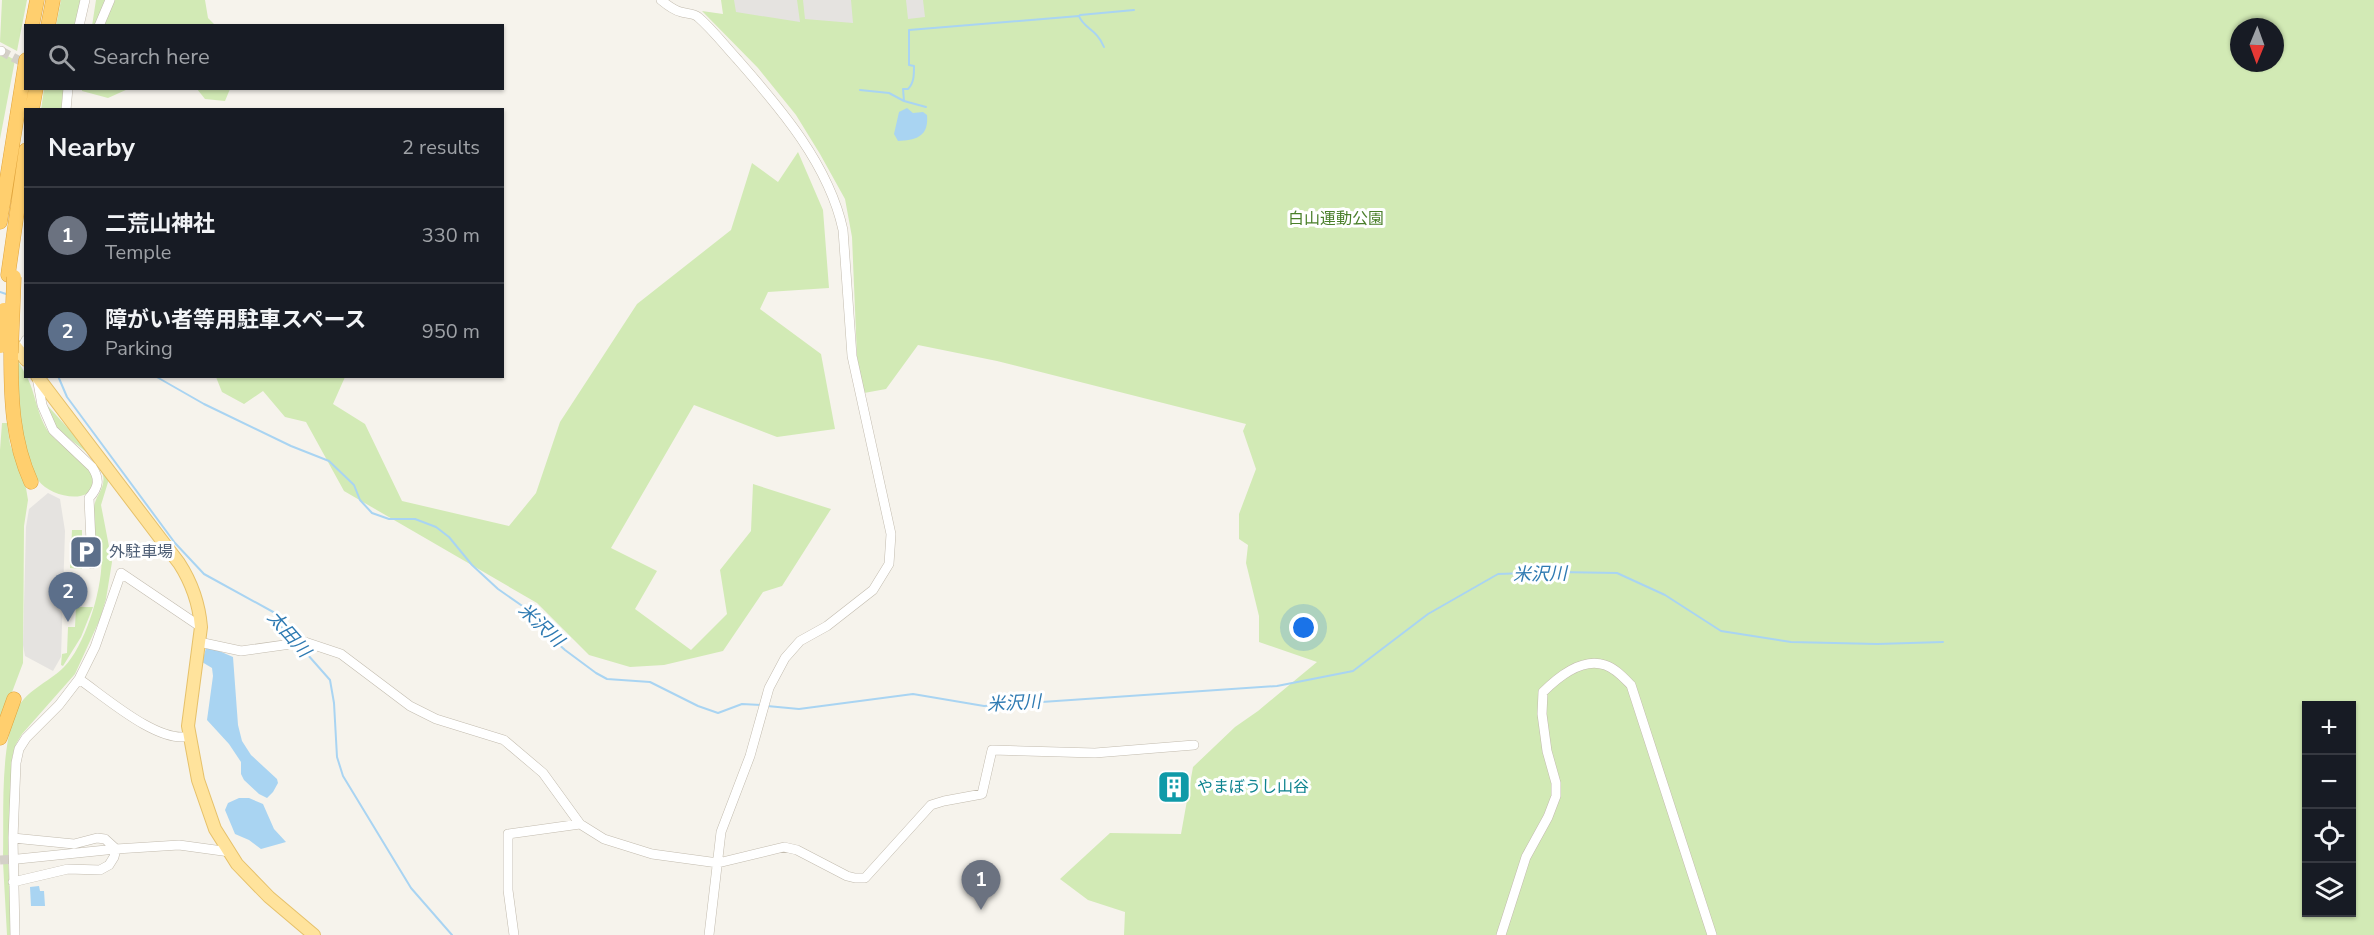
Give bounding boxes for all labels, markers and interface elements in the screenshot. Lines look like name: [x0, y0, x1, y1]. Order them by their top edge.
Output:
north arrow: [2230, 18, 2284, 72]
search box: [24, 24, 504, 90]
icon: search: [45, 41, 78, 74]
text: Search here: [93, 42, 210, 72]
text: Nearby: [48, 130, 135, 165]
text: 2 results: [402, 134, 480, 161]
park label: 白山運動公園: [1288, 208, 1384, 230]
text: 二荒山神社: [105, 209, 215, 239]
text: 1: [62, 222, 74, 249]
text: 330 m: [422, 222, 480, 249]
text: Temple: [105, 239, 171, 266]
text: 障がい者等用駐車スペース: [105, 305, 366, 335]
text: 2: [62, 318, 74, 345]
text: 950 m: [422, 318, 480, 345]
text: Parking: [105, 335, 173, 362]
parking icon: 外駐車場: [68, 534, 104, 570]
place label: 外駐車場: [109, 541, 173, 563]
water label: 米沢川: [1513, 561, 1569, 586]
pin: 2: [48, 572, 88, 622]
water label: 米沢川: [513, 598, 570, 654]
water label: 太田川: [262, 606, 317, 664]
your location: [1289, 613, 1318, 642]
water label: 米沢川: [986, 689, 1044, 716]
map controls: [2302, 701, 2356, 917]
button: +: [2302, 701, 2356, 755]
button: −: [2302, 755, 2356, 809]
building icon: やまぼうし山谷: [1156, 769, 1192, 805]
place label: やまぼうし山谷: [1197, 776, 1309, 798]
button: locate: [2302, 809, 2356, 863]
pin: 1: [962, 860, 1000, 910]
button: layers: [2302, 863, 2356, 917]

